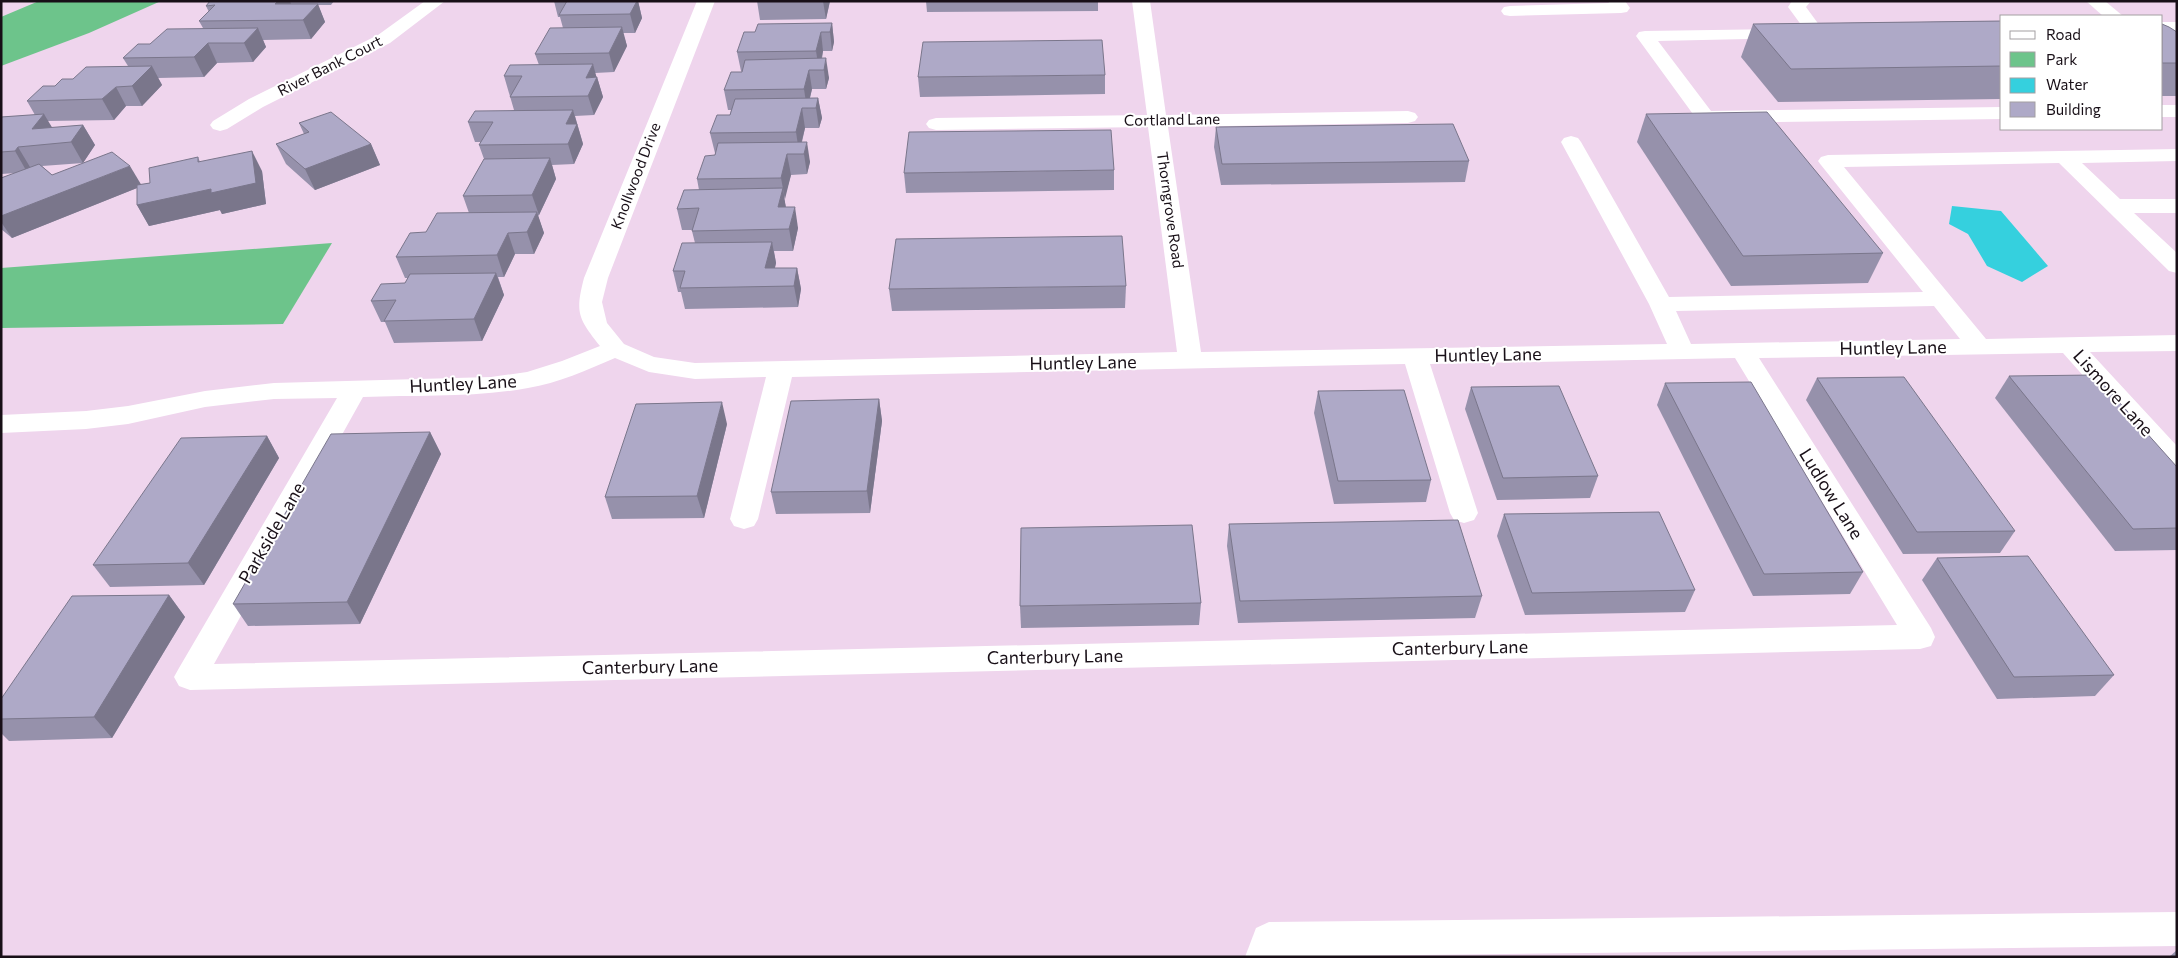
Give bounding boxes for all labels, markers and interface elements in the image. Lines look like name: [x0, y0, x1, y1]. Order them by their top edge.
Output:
legend: [2000, 15, 2163, 130]
text: Road: [2046, 25, 2081, 43]
street label: River Bank Court: [274, 31, 385, 99]
text: Park: [2046, 50, 2077, 68]
text: Water: [2046, 75, 2088, 93]
text: Building: [2046, 100, 2101, 118]
street label: Cortland Lane: [1124, 109, 1220, 129]
street label: Knollwood Drive: [606, 120, 664, 231]
street label: Thorngrove Road: [1154, 150, 1188, 269]
street label: Huntley Lane: [1839, 335, 1947, 359]
street label: Huntley Lane: [1434, 342, 1542, 366]
street label: Lismore Lane: [2069, 344, 2158, 440]
street label: Huntley Lane: [1029, 350, 1137, 374]
street label: Huntley Lane: [409, 369, 517, 397]
street label: Ludlow Lane: [1795, 444, 1869, 543]
street label: Parkside Lane: [233, 478, 309, 587]
street label: Canterbury Lane: [1392, 635, 1528, 659]
street label: Canterbury Lane: [987, 644, 1123, 668]
street label: Canterbury Lane: [582, 654, 718, 678]

